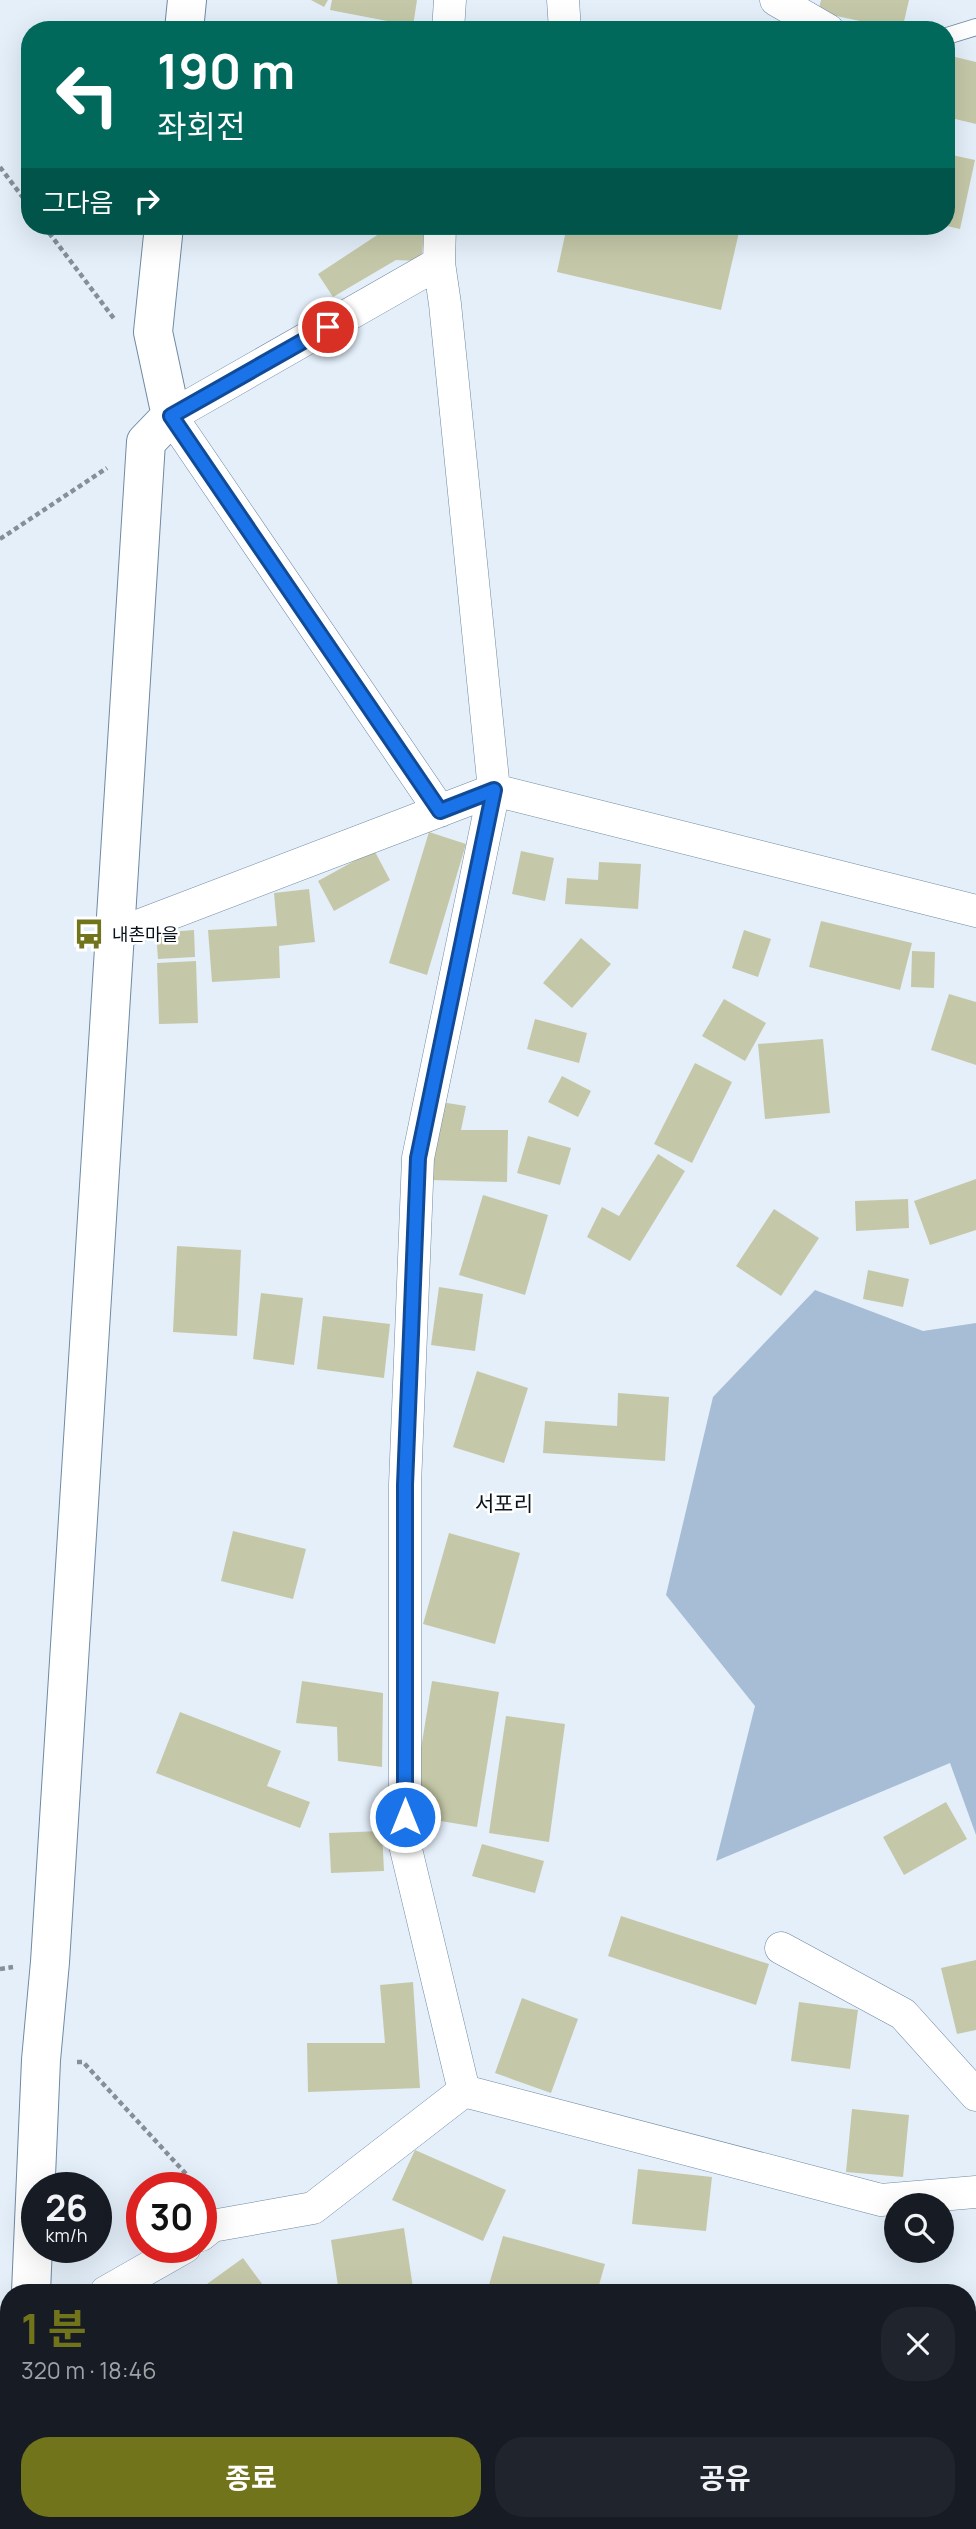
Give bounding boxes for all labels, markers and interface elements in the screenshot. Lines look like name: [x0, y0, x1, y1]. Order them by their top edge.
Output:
text: 190 m: [157, 37, 295, 104]
icon: left: [42, 49, 133, 140]
text: 좌회전: [157, 104, 245, 148]
icon: right: [128, 182, 166, 220]
text: 그다음: [42, 184, 114, 220]
pin: [298, 297, 358, 357]
icon: arrive: [309, 308, 347, 346]
bus stop icon: 내촌마을: [72, 917, 106, 951]
place label: 내촌마을: [112, 922, 178, 946]
district label: 서포리: [475, 1489, 533, 1517]
position arrow: [368, 1780, 442, 1854]
speed limit sign: 30: [126, 2172, 217, 2263]
text: 26: [45, 2184, 88, 2232]
map controls: [884, 2193, 954, 2263]
button: search: [884, 2193, 954, 2263]
text: km/h: [46, 2223, 87, 2247]
text: 1 분: [21, 2299, 86, 2357]
button: close: [881, 2307, 955, 2381]
text: 320 m · 18:46: [21, 2354, 156, 2386]
button: 종료: [21, 2437, 481, 2517]
button: 공유: [495, 2437, 955, 2517]

